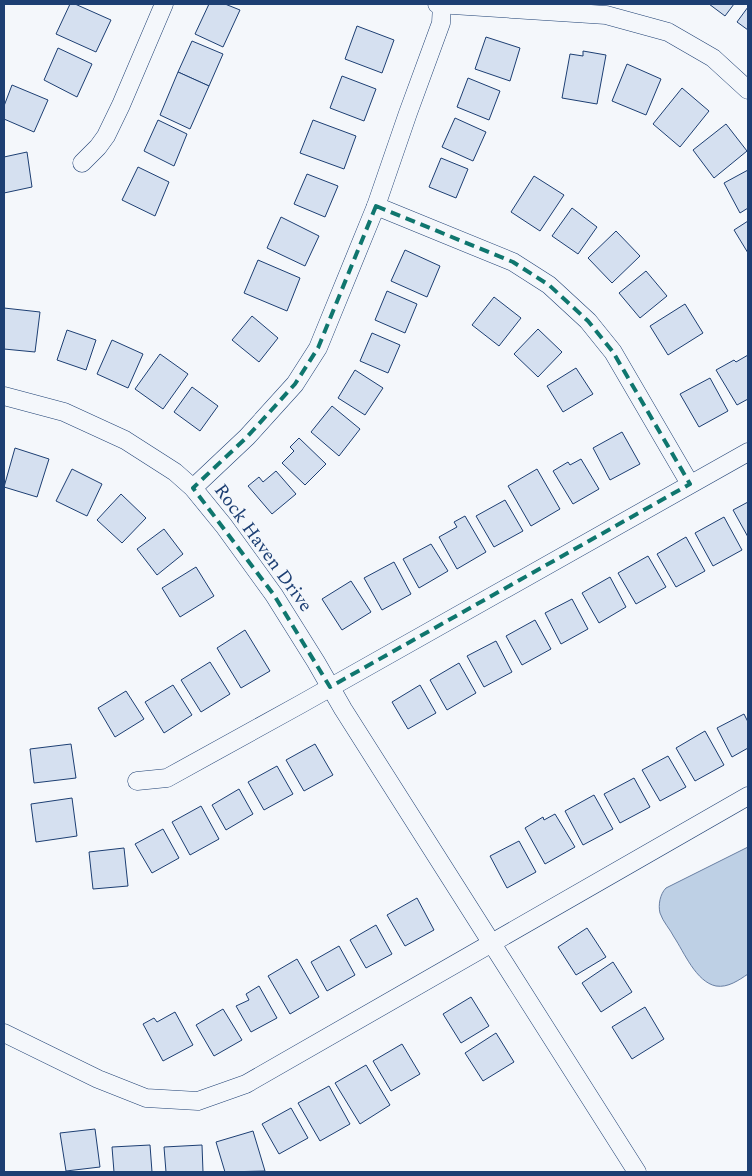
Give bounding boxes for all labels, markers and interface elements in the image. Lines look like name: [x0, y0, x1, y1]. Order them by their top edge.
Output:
street label: Rock Haven Drive: [206, 478, 320, 618]

